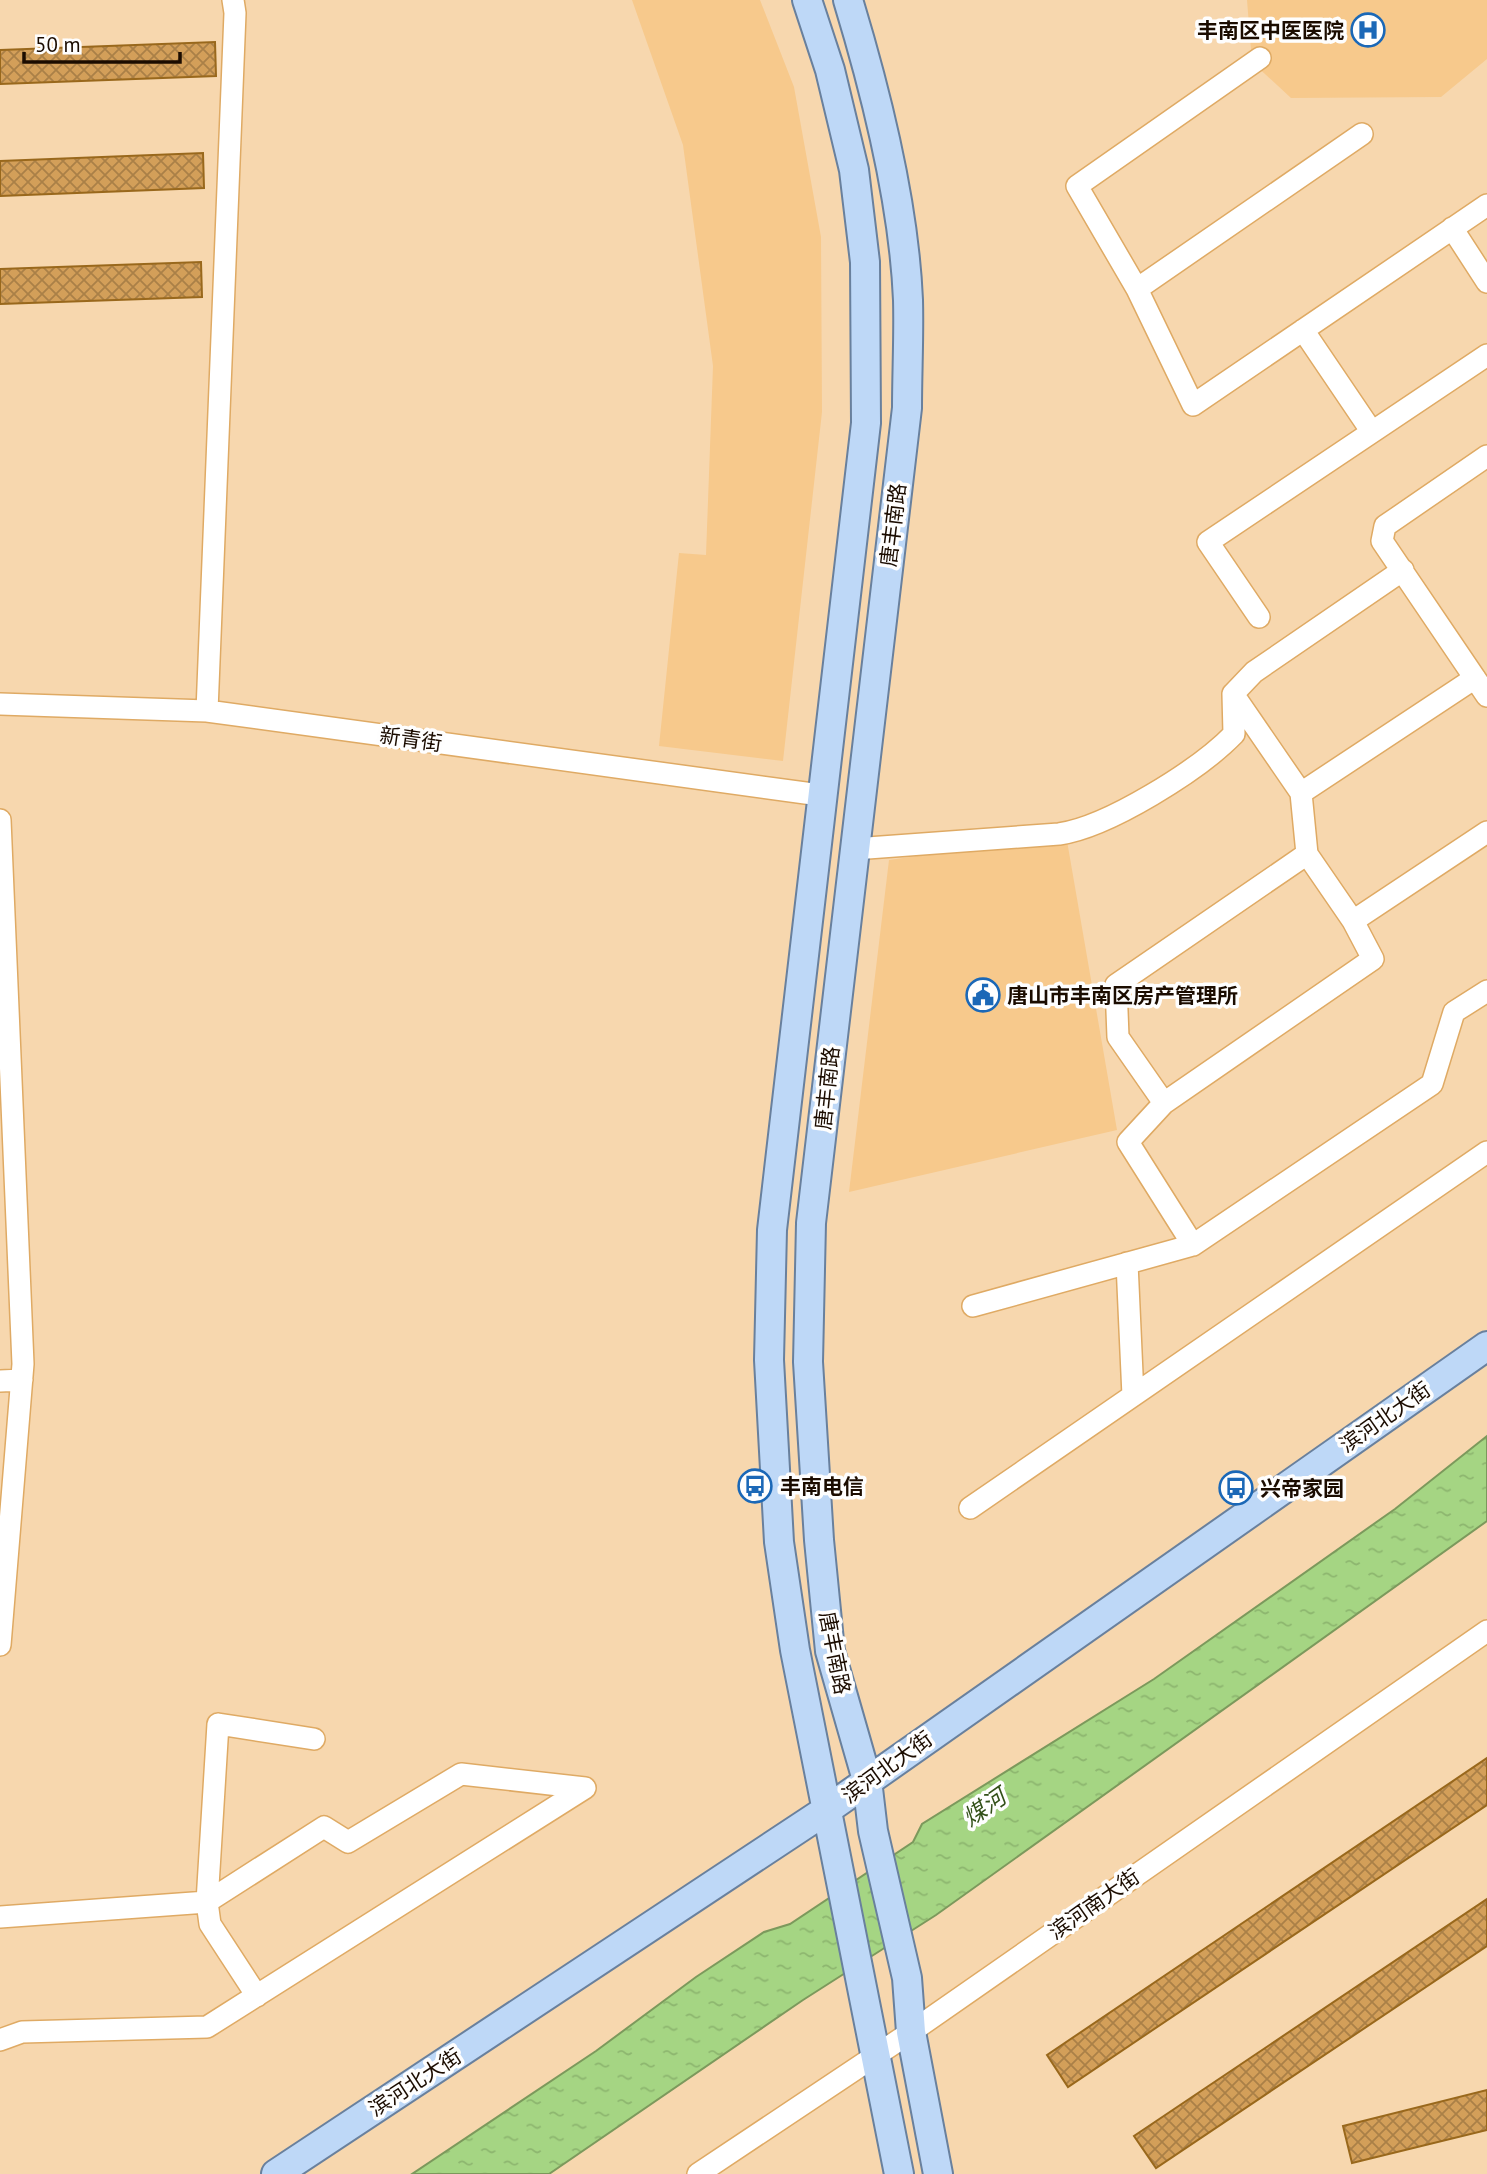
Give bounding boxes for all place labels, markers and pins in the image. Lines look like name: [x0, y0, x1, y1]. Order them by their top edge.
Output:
hospital icon: 丰南区中医医院: [1349, 11, 1387, 49]
place label: 丰南区中医医院: [1197, 17, 1344, 44]
public building icon: 唐山市丰南区房产管理所: [964, 976, 1002, 1014]
place label: 唐山市丰南区房产管理所: [1007, 982, 1238, 1009]
bus stop icon: 丰南电信: [736, 1467, 774, 1505]
bus stop icon: 兴帝家园: [1217, 1469, 1255, 1507]
place label: 丰南电信: [780, 1473, 864, 1500]
place label: 兴帝家园: [1260, 1475, 1344, 1502]

